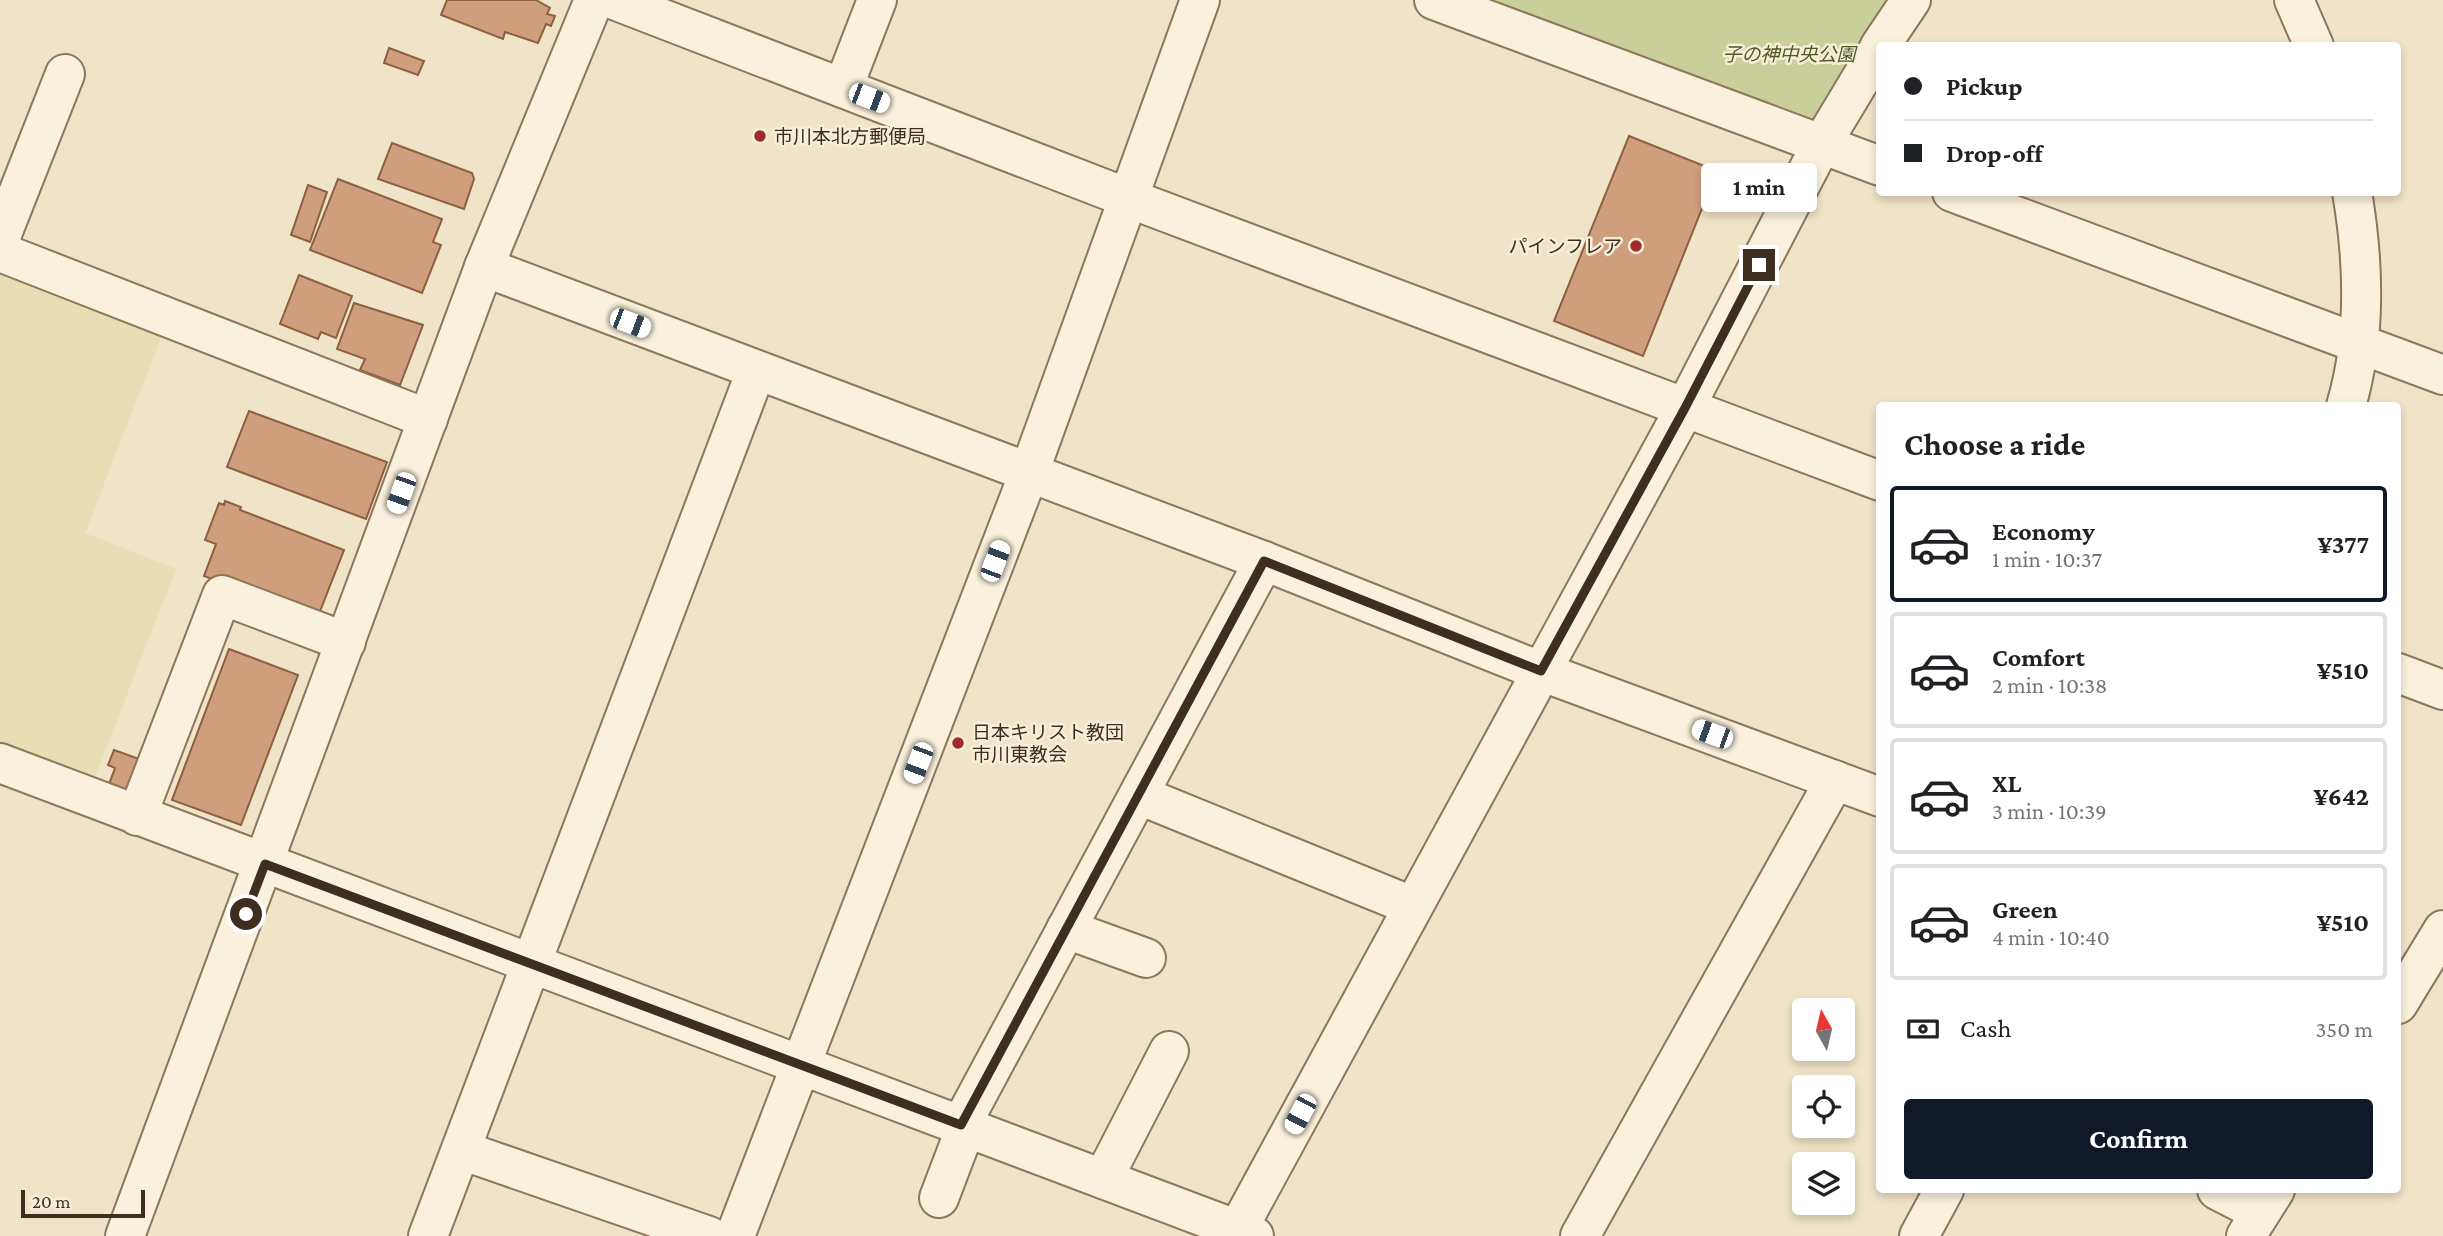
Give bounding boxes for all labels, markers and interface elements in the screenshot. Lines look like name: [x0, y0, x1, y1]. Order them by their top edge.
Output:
park label: 子の神中央公園: [1722, 44, 1858, 65]
text: Pickup: [1946, 72, 2023, 101]
car: [846, 81, 893, 115]
place label: 市川本北方郵便局: [774, 126, 926, 147]
marker: 市川本北方郵便局: [752, 128, 768, 144]
text: Drop-off: [1946, 139, 2043, 168]
callout: 1 min: [1701, 163, 1817, 212]
text: 1 min: [1733, 174, 1785, 200]
place label: パインフレア: [1509, 236, 1622, 257]
marker: パインフレア: [1628, 238, 1644, 254]
route end: [1743, 249, 1775, 281]
car: [607, 306, 654, 340]
text: Choose a ride: [1904, 426, 2085, 462]
car: [384, 470, 419, 516]
icon: car: [1908, 513, 1971, 576]
text: Economy: [1992, 517, 2095, 546]
text: ¥377: [2318, 530, 2369, 559]
car: [978, 538, 1013, 584]
text: 1 min · 10:37: [1992, 546, 2102, 572]
icon: car: [1908, 639, 1971, 702]
text: Comfort: [1992, 643, 2085, 672]
text: ¥510: [2317, 656, 2369, 685]
text: 2 min · 10:38: [1992, 672, 2107, 698]
car: [1689, 717, 1736, 751]
place label: 日本キリスト教団 市川東教会: [972, 722, 1124, 765]
marker: 日本キリスト教団 市川東教会: [950, 735, 966, 751]
car: [901, 740, 936, 786]
icon: car: [1908, 765, 1971, 828]
text: XL: [1992, 769, 2021, 798]
text: ¥642: [2314, 782, 2369, 811]
text: 3 min · 10:39: [1992, 798, 2107, 824]
icon: car: [1908, 891, 1971, 954]
text: Green: [1992, 895, 2058, 924]
route start: [230, 898, 262, 930]
text: ¥510: [2317, 908, 2369, 937]
text: 4 min · 10:40: [1992, 924, 2110, 950]
north arrow: [1792, 998, 1855, 1060]
map controls: [1792, 998, 1855, 1215]
icon: cash: [1904, 1010, 1942, 1048]
text: Cash: [1960, 1014, 2011, 1043]
text: 350 m: [2315, 1016, 2373, 1042]
button: locate: [1792, 1075, 1855, 1138]
car: [1281, 1091, 1320, 1137]
button: Confirm: [1904, 1099, 2373, 1179]
button: layers: [1792, 1152, 1855, 1215]
scale bar: [21, 1187, 145, 1219]
text: 20 m: [32, 1191, 71, 1212]

